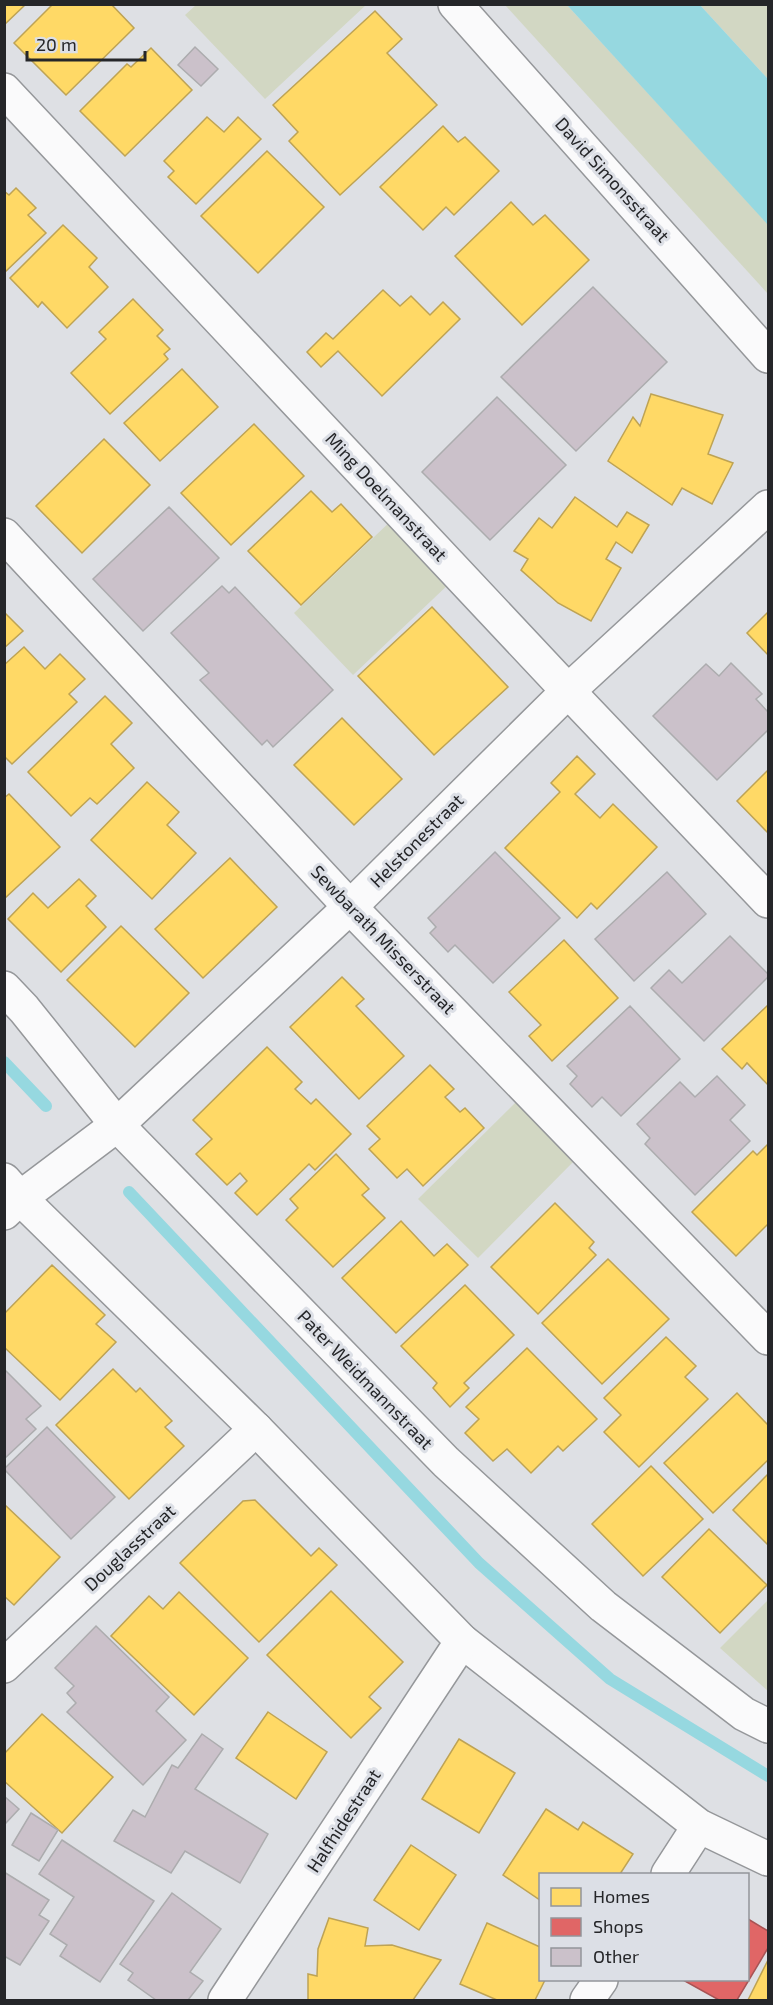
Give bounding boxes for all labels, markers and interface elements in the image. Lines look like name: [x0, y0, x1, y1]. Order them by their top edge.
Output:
scale bar: [27, 24, 146, 62]
text: 20 m: [36, 33, 77, 55]
street label: David Simonsstraat: [551, 112, 675, 246]
street label: Ming Doelmanstraat: [321, 427, 452, 565]
street label: Helstonestraat: [365, 789, 468, 892]
street label: Sewbarath Misserstraat: [307, 860, 461, 1018]
street label: Pater Weidmannstraat: [293, 1305, 438, 1454]
street label: Douglasstraat: [79, 1499, 180, 1595]
street label: Halfhidestraat: [302, 1765, 385, 1876]
legend: [539, 1873, 749, 1981]
text: Homes: [593, 1885, 650, 1907]
text: Shops: [593, 1915, 643, 1937]
text: Other: [593, 1945, 639, 1967]

